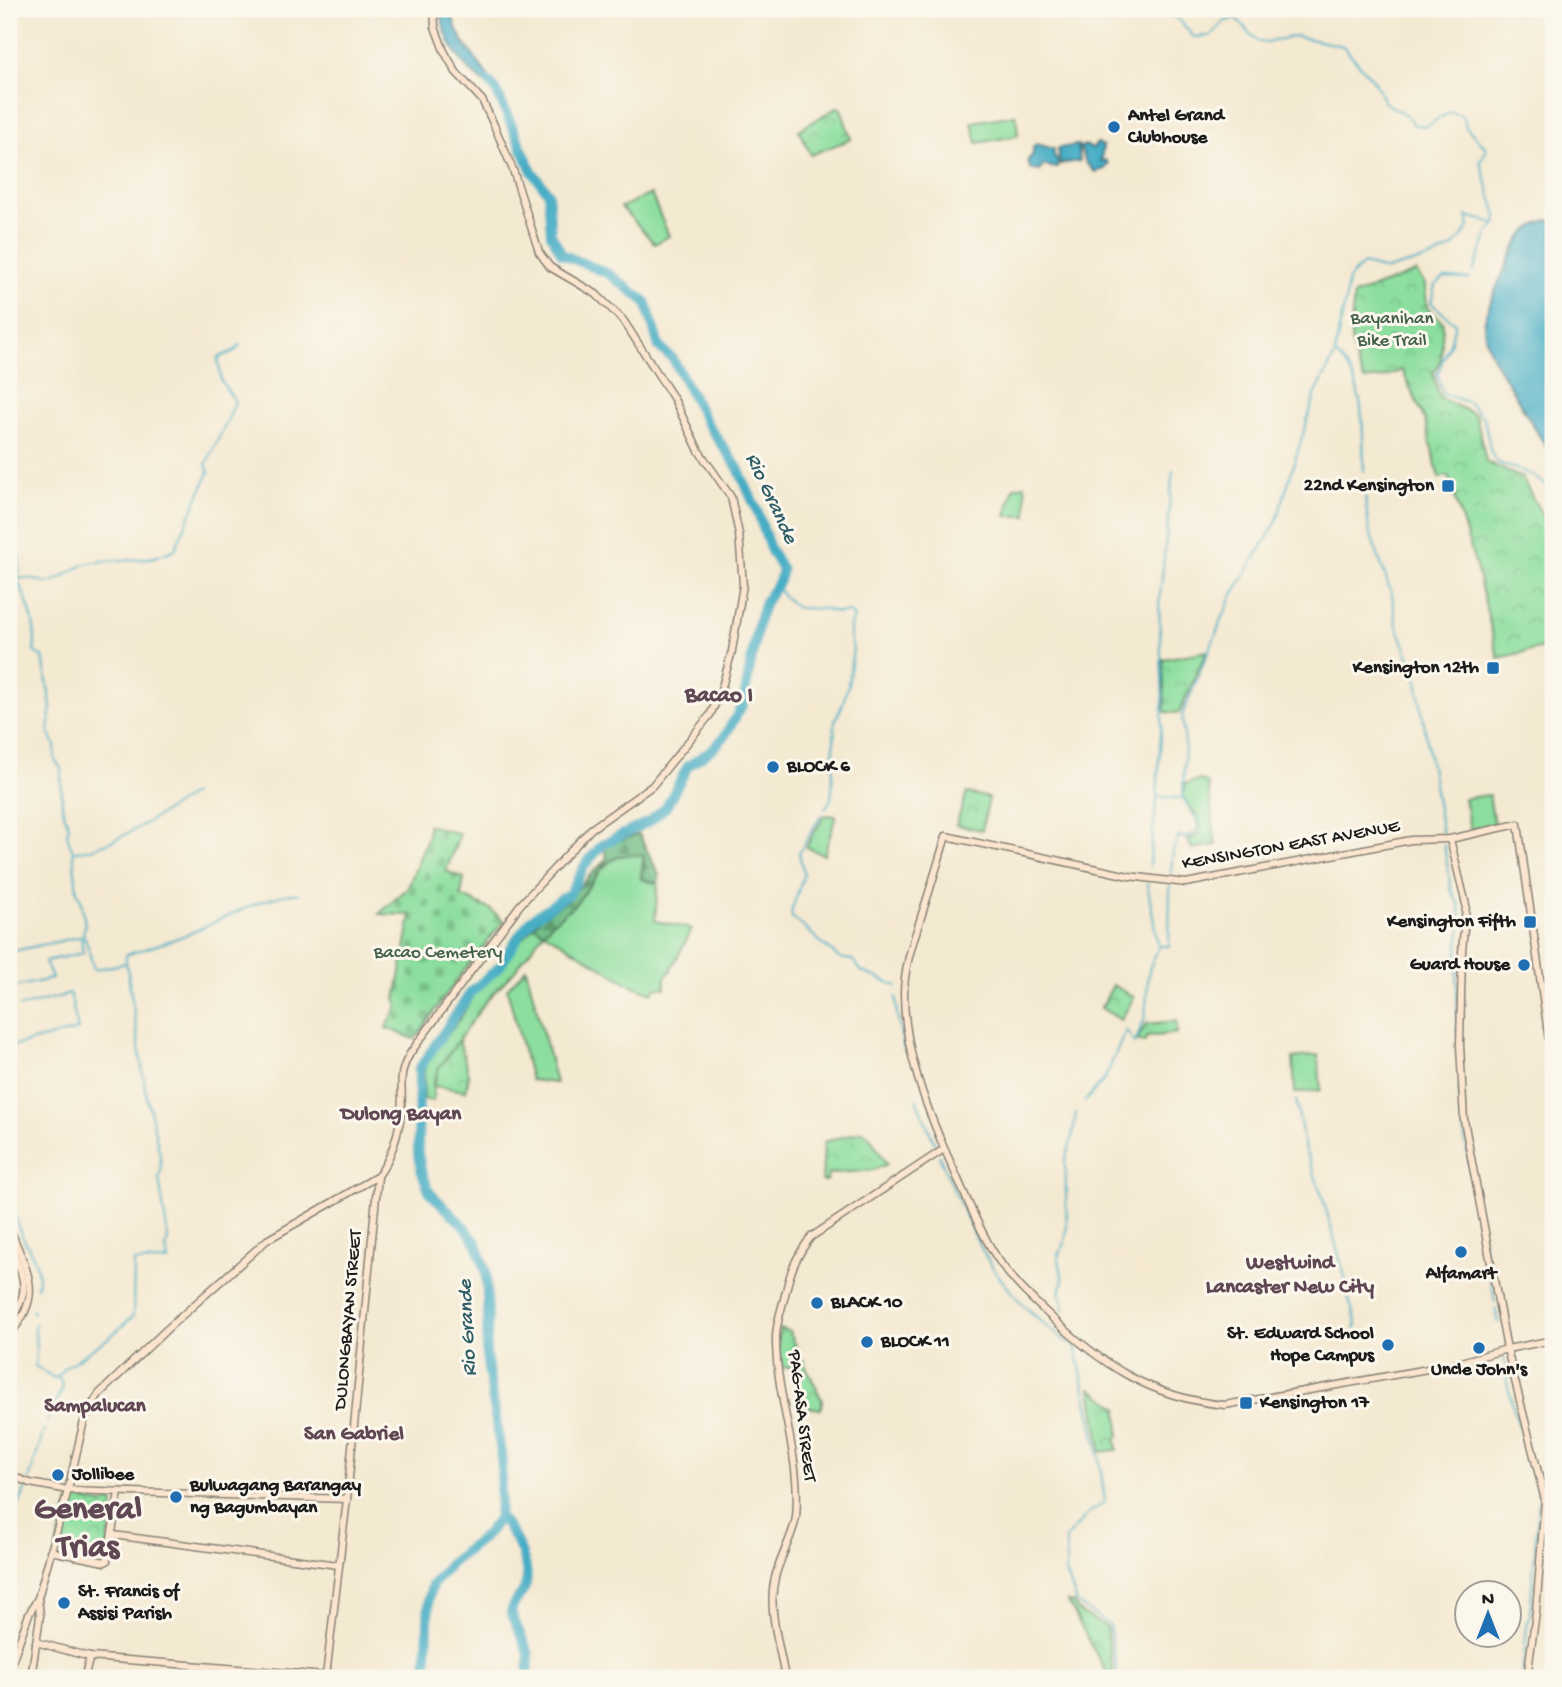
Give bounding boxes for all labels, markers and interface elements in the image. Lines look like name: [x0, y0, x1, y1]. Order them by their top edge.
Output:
place label: Antel Grand Clubhouse: [1127, 105, 1226, 150]
marker: Antel Grand Clubhouse: [1106, 119, 1122, 135]
park label: Bayanihan Bike Trail: [1349, 308, 1434, 353]
water label: Rio Grande: [738, 450, 802, 549]
place label: 22nd Kensington: [1304, 475, 1435, 498]
marker: 22nd Kensington: [1440, 478, 1456, 494]
place label: Kensington 12th: [1352, 657, 1480, 680]
marker: Kensington 12th: [1485, 660, 1501, 676]
district label: Bacao I: [684, 683, 753, 710]
place label: BLOCK 6: [786, 756, 850, 779]
marker: BLOCK 6: [765, 759, 781, 775]
street label: KENSINGTON EAST AVENUE: [1180, 815, 1403, 876]
place label: Kensington Fifth: [1386, 911, 1517, 934]
marker: Kensington Fifth: [1522, 914, 1538, 930]
park label: Bacao Cemetery: [373, 942, 503, 965]
place label: Guard House: [1410, 954, 1511, 977]
marker: Guard House: [1516, 957, 1532, 973]
district label: Dulong Bayan: [339, 1103, 462, 1128]
street label: DULONGBAYAN STREET: [329, 1228, 368, 1413]
marker: Alfamart: [1453, 1244, 1469, 1260]
district label: Westwind Lancaster New City: [1206, 1252, 1375, 1301]
place label: Alfamart: [1425, 1263, 1498, 1286]
water label: Rio Grande: [454, 1278, 484, 1377]
place label: BLACK 10: [830, 1292, 903, 1315]
marker: BLACK 10: [809, 1295, 825, 1311]
place label: St. Edward School Hope Campus: [1227, 1323, 1375, 1368]
place label: BLOCK 11: [880, 1331, 950, 1354]
marker: BLOCK 11: [859, 1334, 875, 1350]
marker: St. Edward School Hope Campus: [1380, 1337, 1396, 1353]
marker: Uncle John's: [1471, 1340, 1487, 1356]
street label: PAG-ASA STREET: [781, 1348, 821, 1484]
place label: Uncle John's: [1431, 1359, 1528, 1382]
place label: Kensington 17: [1259, 1392, 1370, 1415]
district label: Sampalucan: [44, 1395, 147, 1420]
marker: Kensington 17: [1238, 1395, 1254, 1411]
district label: San Gabriel: [304, 1423, 404, 1448]
place label: Jollibee: [71, 1464, 135, 1487]
marker: Jollibee: [50, 1467, 66, 1483]
place label: Bulwagang Barangay ng Bagumbayan: [189, 1475, 362, 1520]
marker: Bulwagang Barangay ng Bagumbayan: [168, 1489, 184, 1505]
district label: General Trias: [34, 1492, 142, 1568]
north arrow: [1454, 1578, 1524, 1648]
place label: St. Francis of Assisi Parish: [77, 1581, 181, 1626]
text: N: [1482, 1589, 1494, 1612]
marker: St. Francis of Assisi Parish: [56, 1595, 72, 1611]

